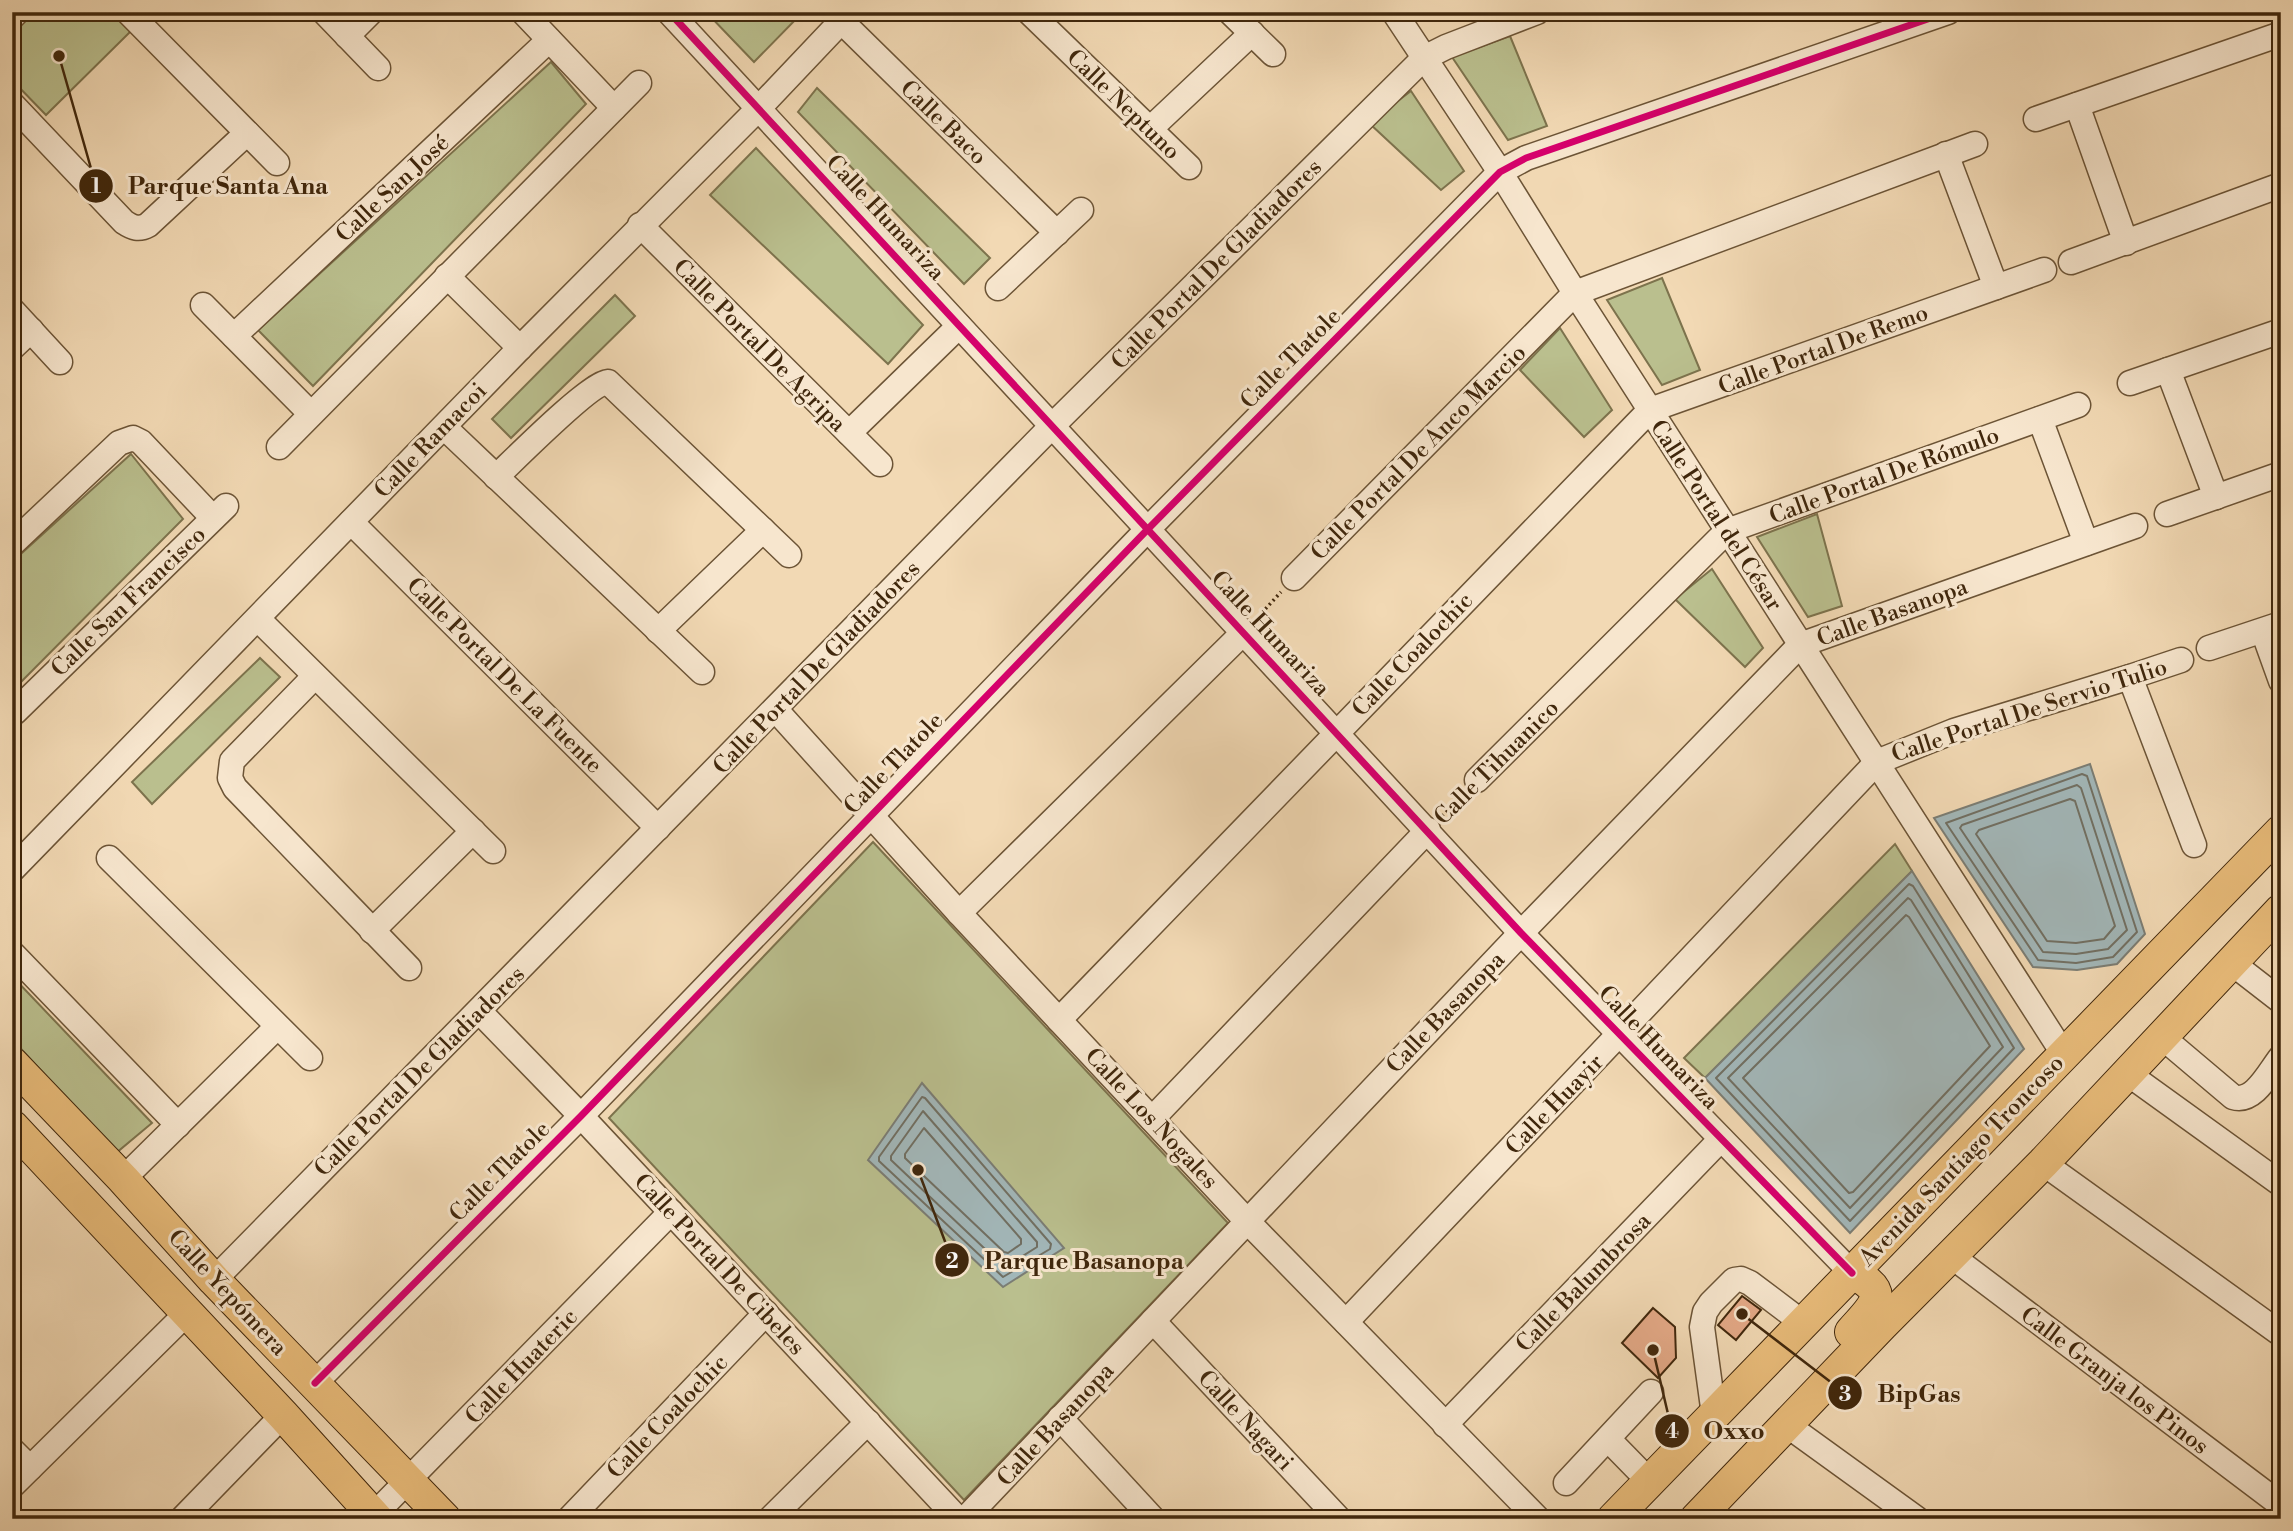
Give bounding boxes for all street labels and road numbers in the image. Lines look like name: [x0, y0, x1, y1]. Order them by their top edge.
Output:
street label: Calle Neptuno: [1061, 44, 1186, 166]
street label: Calle Baco: [894, 75, 993, 171]
street label: Calle San José: [330, 129, 455, 248]
street label: Calle Humariza: [820, 149, 951, 287]
street label: Calle Portal De Gladiadores: [1106, 154, 1328, 376]
street label: Calle Portal De Agripa: [667, 253, 852, 438]
street label: Calle Portal De Remo: [1715, 299, 1932, 401]
street label: Calle Tlatole: [1235, 303, 1347, 415]
street label: Calle Portal De Anco Marcio: [1305, 339, 1532, 566]
street label: Calle Ramacoi: [369, 377, 493, 504]
street label: Calle Portal del César: [1644, 415, 1788, 616]
street label: Calle Portal De Rómulo: [1766, 421, 2003, 531]
street label: Calle San Francisco: [45, 521, 212, 683]
street label: Calle Portal De Gladiadores: [707, 555, 926, 780]
street label: Calle Humariza: [1205, 565, 1336, 703]
street label: Calle Portal De La Fuente: [401, 572, 608, 779]
street label: Calle Basanopa: [1813, 573, 1972, 653]
street label: Calle Coalochic: [1346, 587, 1479, 723]
street label: Calle Portal De Servio Tulio: [1888, 653, 2171, 769]
street label: Calle Tihuanico: [1428, 694, 1565, 831]
street label: Calle Tlatole: [838, 707, 949, 820]
street label: Calle Basanopa: [1381, 946, 1511, 1079]
street label: Calle Portal De Gladiadores: [309, 961, 531, 1183]
street label: Calle Humariza: [1592, 980, 1725, 1116]
street label: Calle Los Nogales: [1079, 1043, 1224, 1195]
street label: Calle Huayir: [1500, 1048, 1610, 1161]
street label: Avenida Santiago Troncoso: [1853, 1049, 2070, 1273]
street label: Calle Tlatole: [444, 1116, 556, 1228]
street label: Calle Portal De Cibeles: [628, 1168, 811, 1361]
street label: Calle Balumbrosa: [1510, 1207, 1657, 1358]
street label: Calle Yepómera: [162, 1224, 293, 1362]
street label: Calle Granja los Pinos: [2015, 1301, 2214, 1461]
street label: Calle Huateric: [460, 1303, 584, 1430]
street label: Calle Coalochic: [601, 1349, 734, 1485]
street label: Calle Basanopa: [991, 1357, 1120, 1492]
street label: Calle Nagari: [1192, 1365, 1299, 1477]

